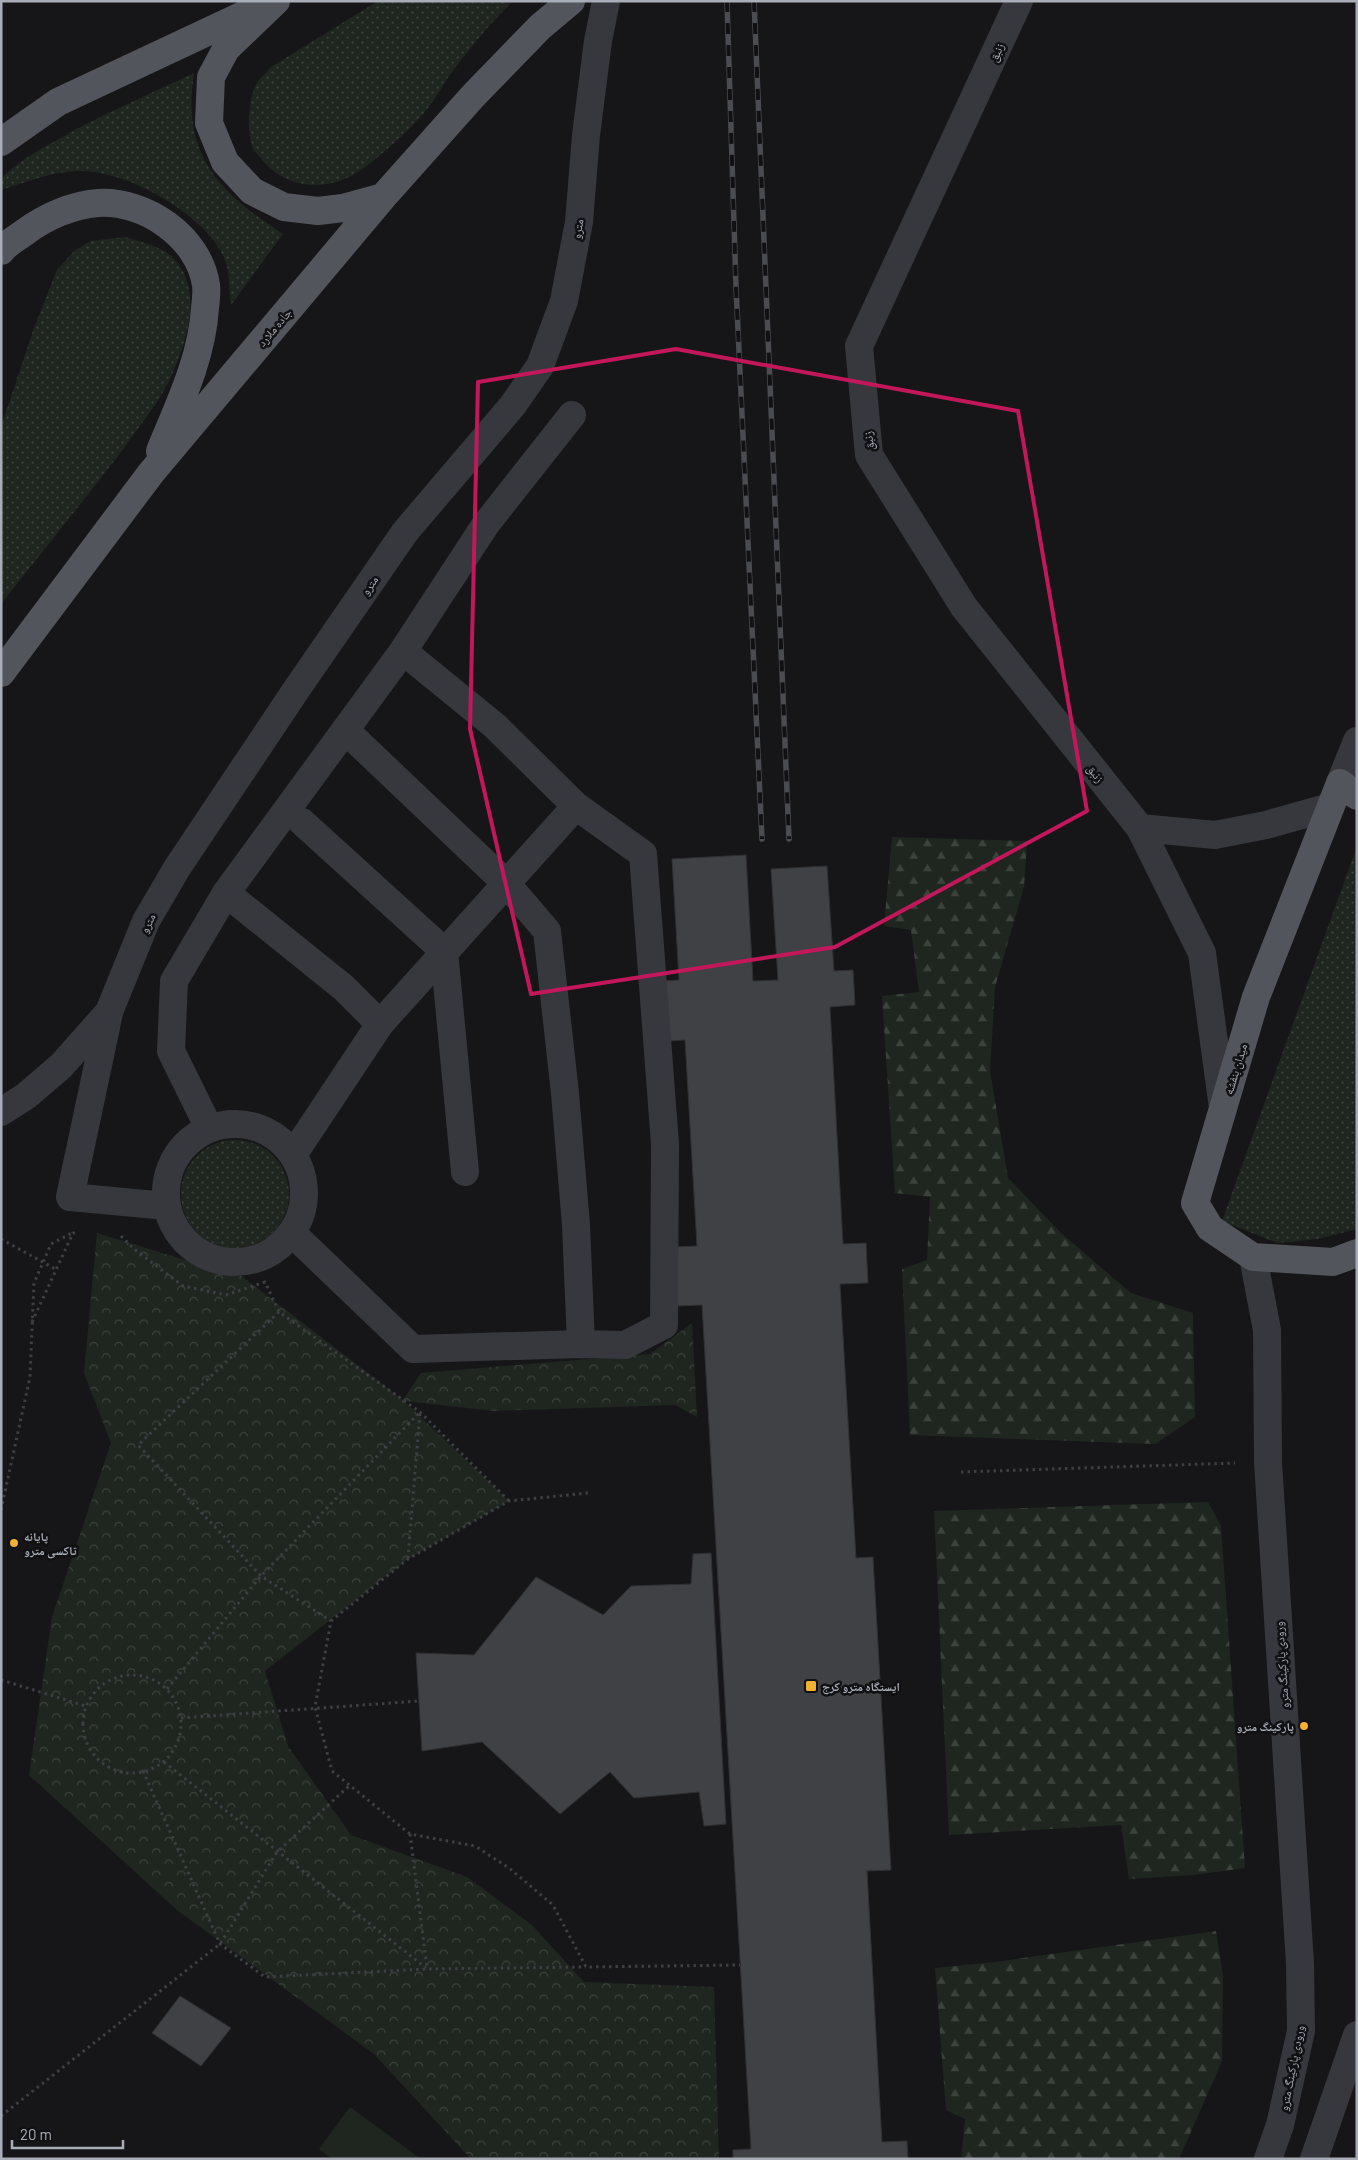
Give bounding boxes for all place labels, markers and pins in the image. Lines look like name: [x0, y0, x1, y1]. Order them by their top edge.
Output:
place label: پایانه تاکسی مترو: [24, 1529, 77, 1559]
marker: پایانه تاکسی مترو: [8, 1537, 20, 1549]
marker: ایستگاه مترو کرج: [804, 1679, 818, 1693]
place label: ایستگاه مترو کرج: [822, 1679, 900, 1695]
place label: پارکینگ مترو: [1236, 1719, 1294, 1734]
marker: پارکینگ مترو: [1298, 1720, 1310, 1732]

